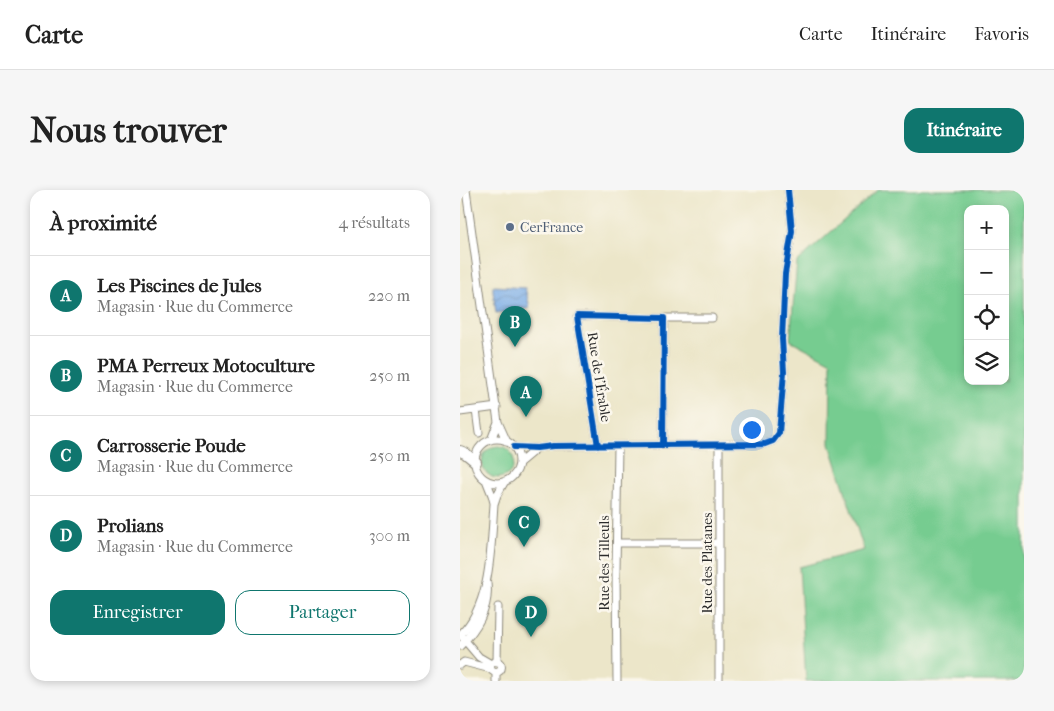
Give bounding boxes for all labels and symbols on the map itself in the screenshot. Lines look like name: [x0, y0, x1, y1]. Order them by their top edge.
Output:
place label: CerFrance: [520, 219, 583, 236]
marker: CerFrance: [504, 221, 516, 233]
pin: B: [499, 306, 531, 347]
street label: Rue de l’Érable: [583, 331, 616, 423]
pin: A: [510, 376, 542, 417]
your location: [739, 417, 765, 443]
pin: C: [508, 506, 540, 547]
street label: Rue des Platanes: [699, 513, 716, 613]
street label: Rue des Tilleuls: [596, 515, 613, 611]
pin: D: [515, 596, 547, 637]

